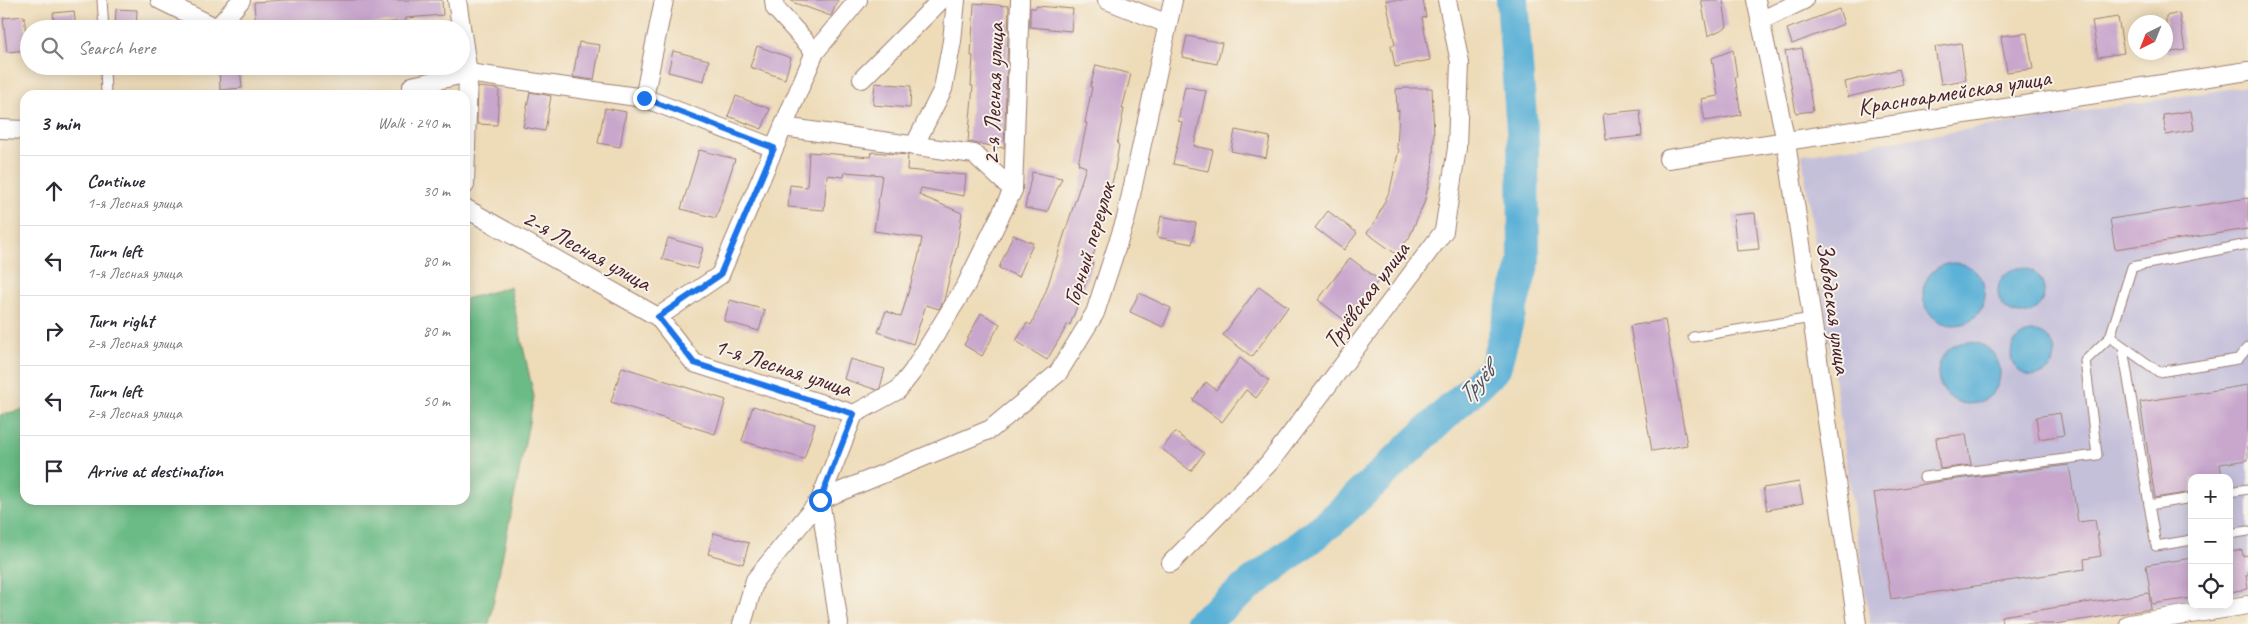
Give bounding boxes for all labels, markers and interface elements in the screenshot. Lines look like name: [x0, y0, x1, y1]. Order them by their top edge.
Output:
north arrow: [2128, 15, 2173, 60]
search box: [20, 20, 470, 75]
street label: 2-я Лесная улица: [976, 21, 1011, 166]
icon: search: [38, 34, 66, 62]
text: Search here: [78, 36, 155, 60]
street label: Красноармейская улица: [1856, 62, 2054, 122]
route end: [633, 87, 656, 110]
text: 3 min: [40, 110, 80, 136]
text: Walk · 240 m: [378, 113, 450, 133]
text: Continue: [87, 169, 144, 193]
icon: ahead: [40, 177, 68, 205]
street label: Горный переулок: [1056, 177, 1122, 309]
text: 30 m: [423, 181, 450, 201]
text: 1-я Лесная улица: [87, 193, 182, 213]
street label: 2-я Лесная улица: [517, 202, 658, 298]
street label: Труёвская улица: [1316, 235, 1417, 354]
text: Turn left: [87, 239, 142, 263]
street label: Заводская улица: [1810, 240, 1858, 377]
icon: left: [40, 247, 68, 275]
text: 80 m: [423, 251, 450, 271]
text: 1-я Лесная улица: [87, 263, 182, 283]
text: Turn right: [87, 309, 154, 333]
icon: right: [40, 317, 68, 345]
text: 80 m: [423, 321, 450, 341]
street label: 1-я Лесная улица: [711, 331, 857, 404]
text: 2-я Лесная улица: [87, 333, 182, 353]
water label: Труёв: [1450, 350, 1508, 410]
text: Turn left: [87, 379, 142, 403]
icon: left: [40, 387, 68, 415]
text: 50 m: [423, 391, 450, 411]
text: 2-я Лесная улица: [87, 403, 182, 423]
icon: arrive: [40, 457, 68, 485]
text: Arrive at destination: [87, 459, 223, 483]
map controls: [2188, 474, 2233, 609]
button: +: [2188, 474, 2233, 519]
route start: [809, 489, 832, 512]
button: −: [2188, 519, 2233, 564]
button: locate: [2188, 564, 2233, 609]

